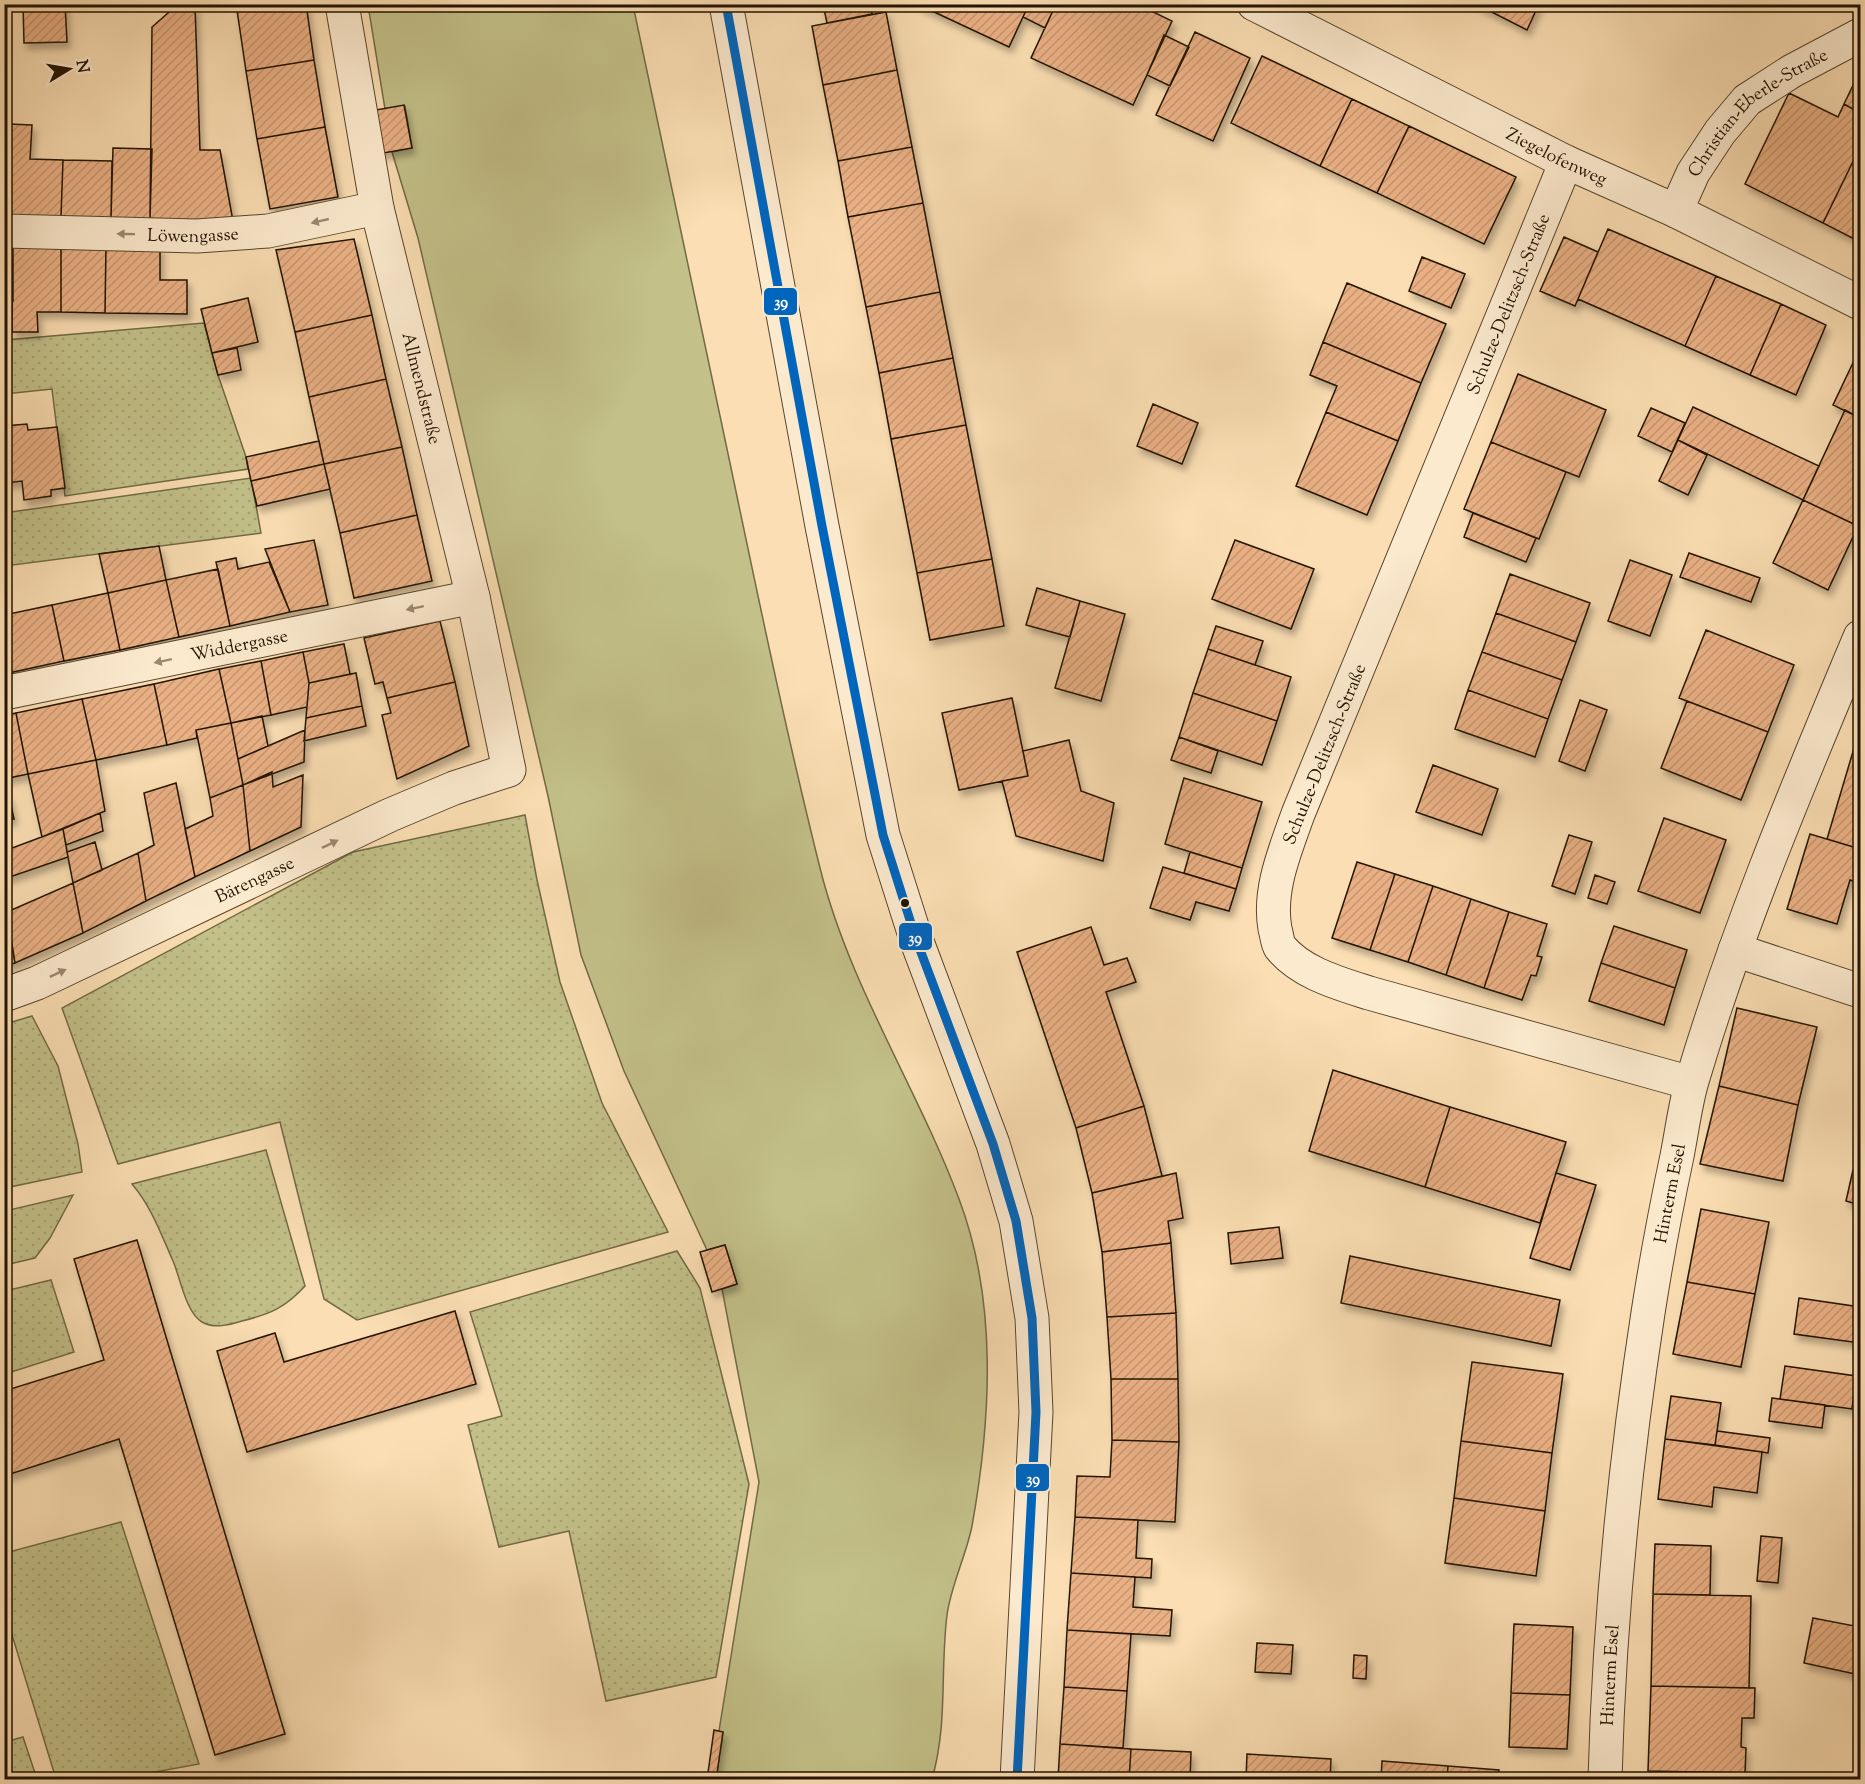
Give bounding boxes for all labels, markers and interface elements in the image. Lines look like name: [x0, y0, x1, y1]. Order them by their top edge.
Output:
north arrow: [39, 39, 99, 99]
street label: Christian-Eberle-Straße: [1683, 43, 1833, 183]
text: N: [69, 58, 94, 75]
street label: Ziegelofenweg: [1501, 123, 1611, 194]
street label: Schulze-Delitzsch-Straße: [1462, 210, 1558, 399]
one-way arrow: [311, 217, 330, 226]
street label: Löwengasse: [147, 222, 240, 251]
one-way arrow: [117, 229, 136, 239]
line badge: 39: [763, 287, 798, 316]
text: 39: [774, 292, 788, 315]
street label: Allmendstraße: [394, 330, 447, 447]
one-way arrow: [406, 604, 425, 614]
street label: Widdergasse: [189, 624, 291, 669]
one-way arrow: [153, 657, 172, 666]
street label: Schulze-Delitzsch-Straße: [1278, 660, 1374, 849]
one-way arrow: [321, 840, 338, 849]
street label: Bärengasse: [212, 851, 299, 911]
unlabelled marker: [899, 897, 911, 909]
line badge: 39: [898, 922, 933, 951]
text: 39: [908, 928, 922, 951]
one-way arrow: [50, 968, 67, 977]
street label: Hinterm Esel: [1649, 1142, 1694, 1246]
line badge: 39: [1015, 1463, 1050, 1492]
text: 39: [1026, 1469, 1040, 1492]
street label: Hinterm Esel: [1596, 1624, 1627, 1726]

